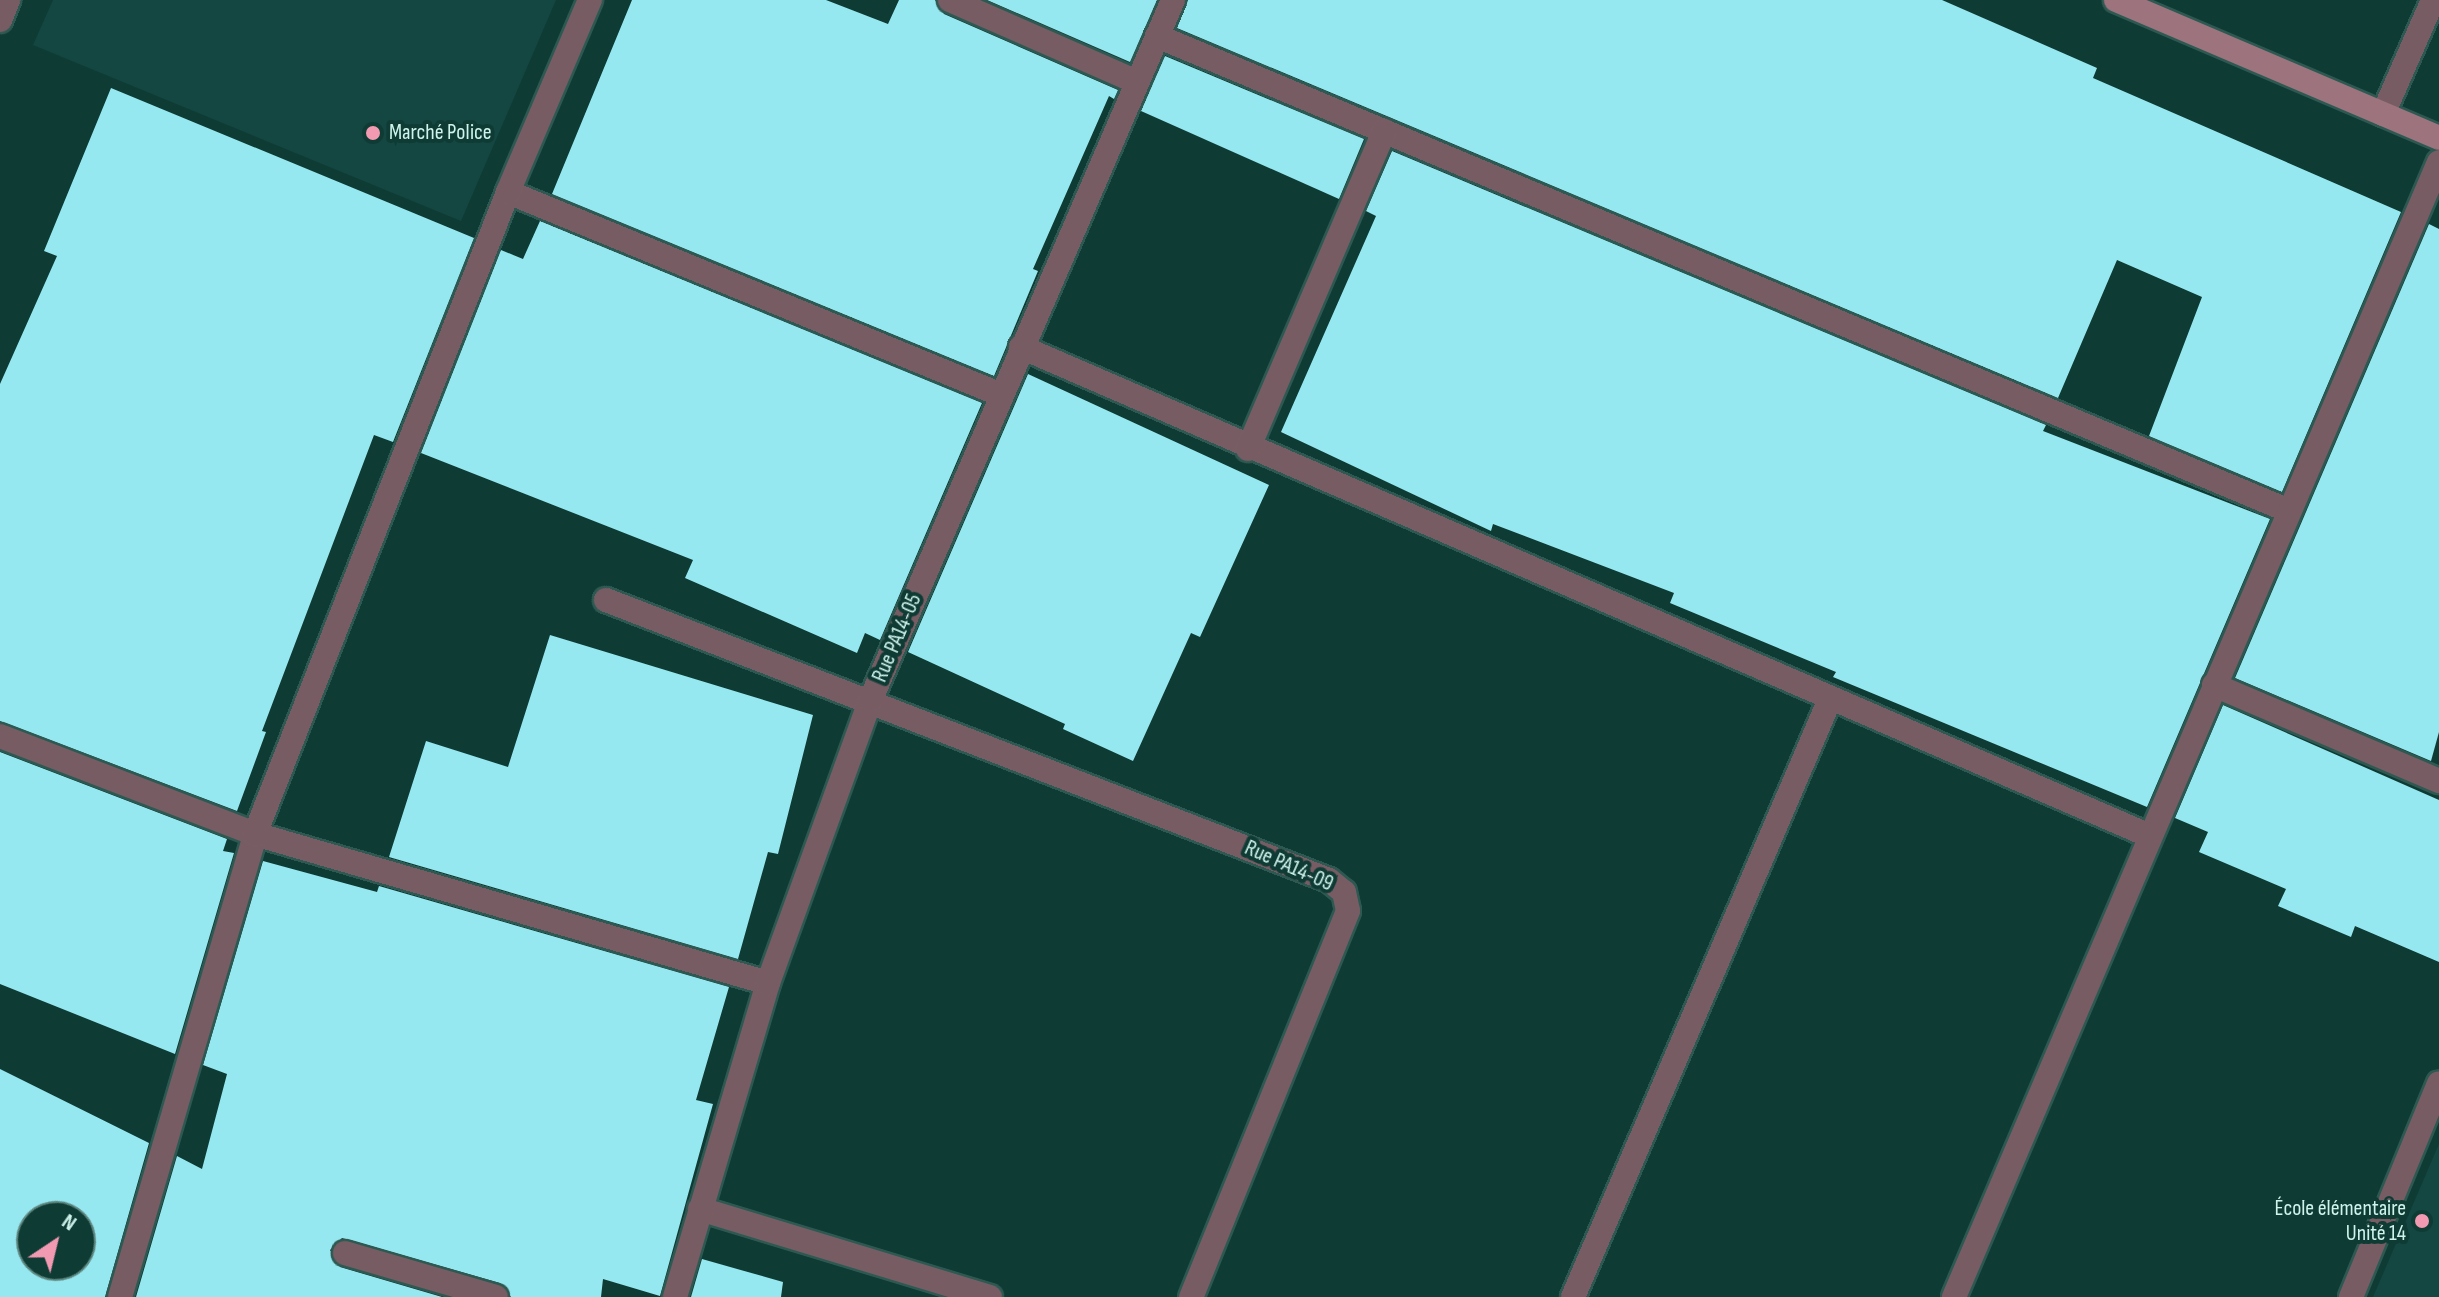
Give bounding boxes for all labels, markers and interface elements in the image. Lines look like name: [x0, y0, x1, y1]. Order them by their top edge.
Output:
place label: Marché Police: [389, 120, 492, 146]
marker: Marché Police: [364, 124, 382, 142]
street label: Rue PA14-05: [867, 590, 927, 686]
street label: Rue PA14-09: [1241, 835, 1337, 897]
place label: École élémentaire Unité 14: [2275, 1195, 2406, 1246]
north arrow: [16, 1201, 96, 1281]
text: N: [56, 1208, 81, 1237]
marker: École élémentaire Unité 14: [2413, 1212, 2431, 1230]

